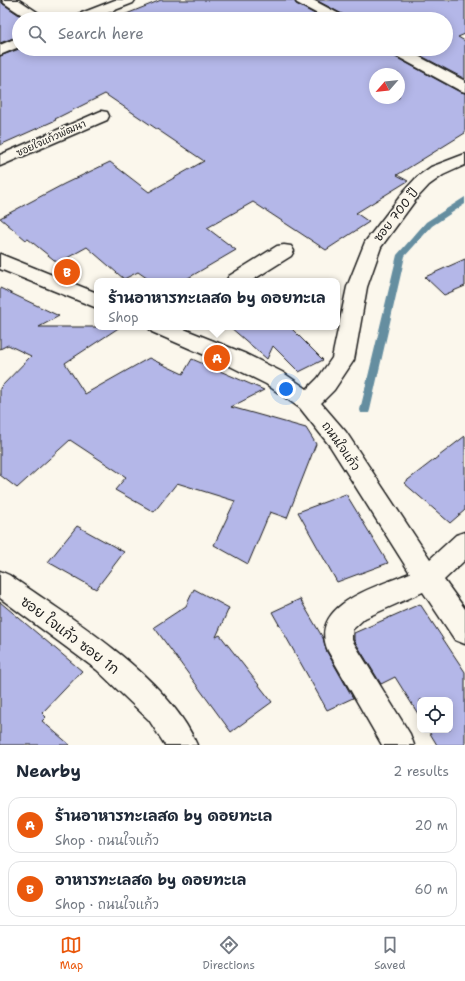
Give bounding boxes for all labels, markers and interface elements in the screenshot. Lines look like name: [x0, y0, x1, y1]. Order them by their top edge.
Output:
search box: [12, 12, 453, 56]
icon: search: [26, 23, 48, 45]
text: Search here: [58, 24, 144, 44]
north arrow: [369, 68, 405, 104]
street label: ซอยใจแก้วพัฒนา: [14, 117, 88, 159]
street label: ซอย 700 ปี: [370, 185, 422, 245]
pin: B: [54, 257, 80, 287]
popup: [94, 278, 340, 330]
text: ร้านอาหารทะเลสด by ดอยทะเล: [108, 288, 326, 308]
text: Shop: [108, 309, 139, 326]
pin: A: [204, 343, 230, 373]
your location: [276, 379, 296, 399]
street label: ถนนใจแก้ว: [318, 418, 364, 474]
street label: ซอย ใจแก้ว ซอย 1ก: [17, 592, 123, 678]
map controls: [417, 697, 453, 733]
button: locate: [417, 697, 453, 733]
text: Nearby: [16, 760, 81, 782]
text: 2 results: [393, 763, 449, 780]
text: ร้านอาหารทะเลสด by ดอยทะเล: [55, 806, 272, 826]
text: A: [25, 817, 35, 834]
text: 20 m: [415, 817, 448, 834]
text: Shop · ถนนใจแก้ว: [55, 832, 159, 849]
text: อาหารทะเลสด by ดอยทะเล: [55, 870, 246, 890]
text: B: [26, 881, 34, 898]
text: 60 m: [415, 881, 448, 898]
text: Shop · ถนนใจแก้ว: [55, 896, 159, 913]
tab: Map: [60, 934, 83, 973]
tab: Directions: [202, 934, 255, 973]
tab: Saved: [374, 934, 405, 973]

